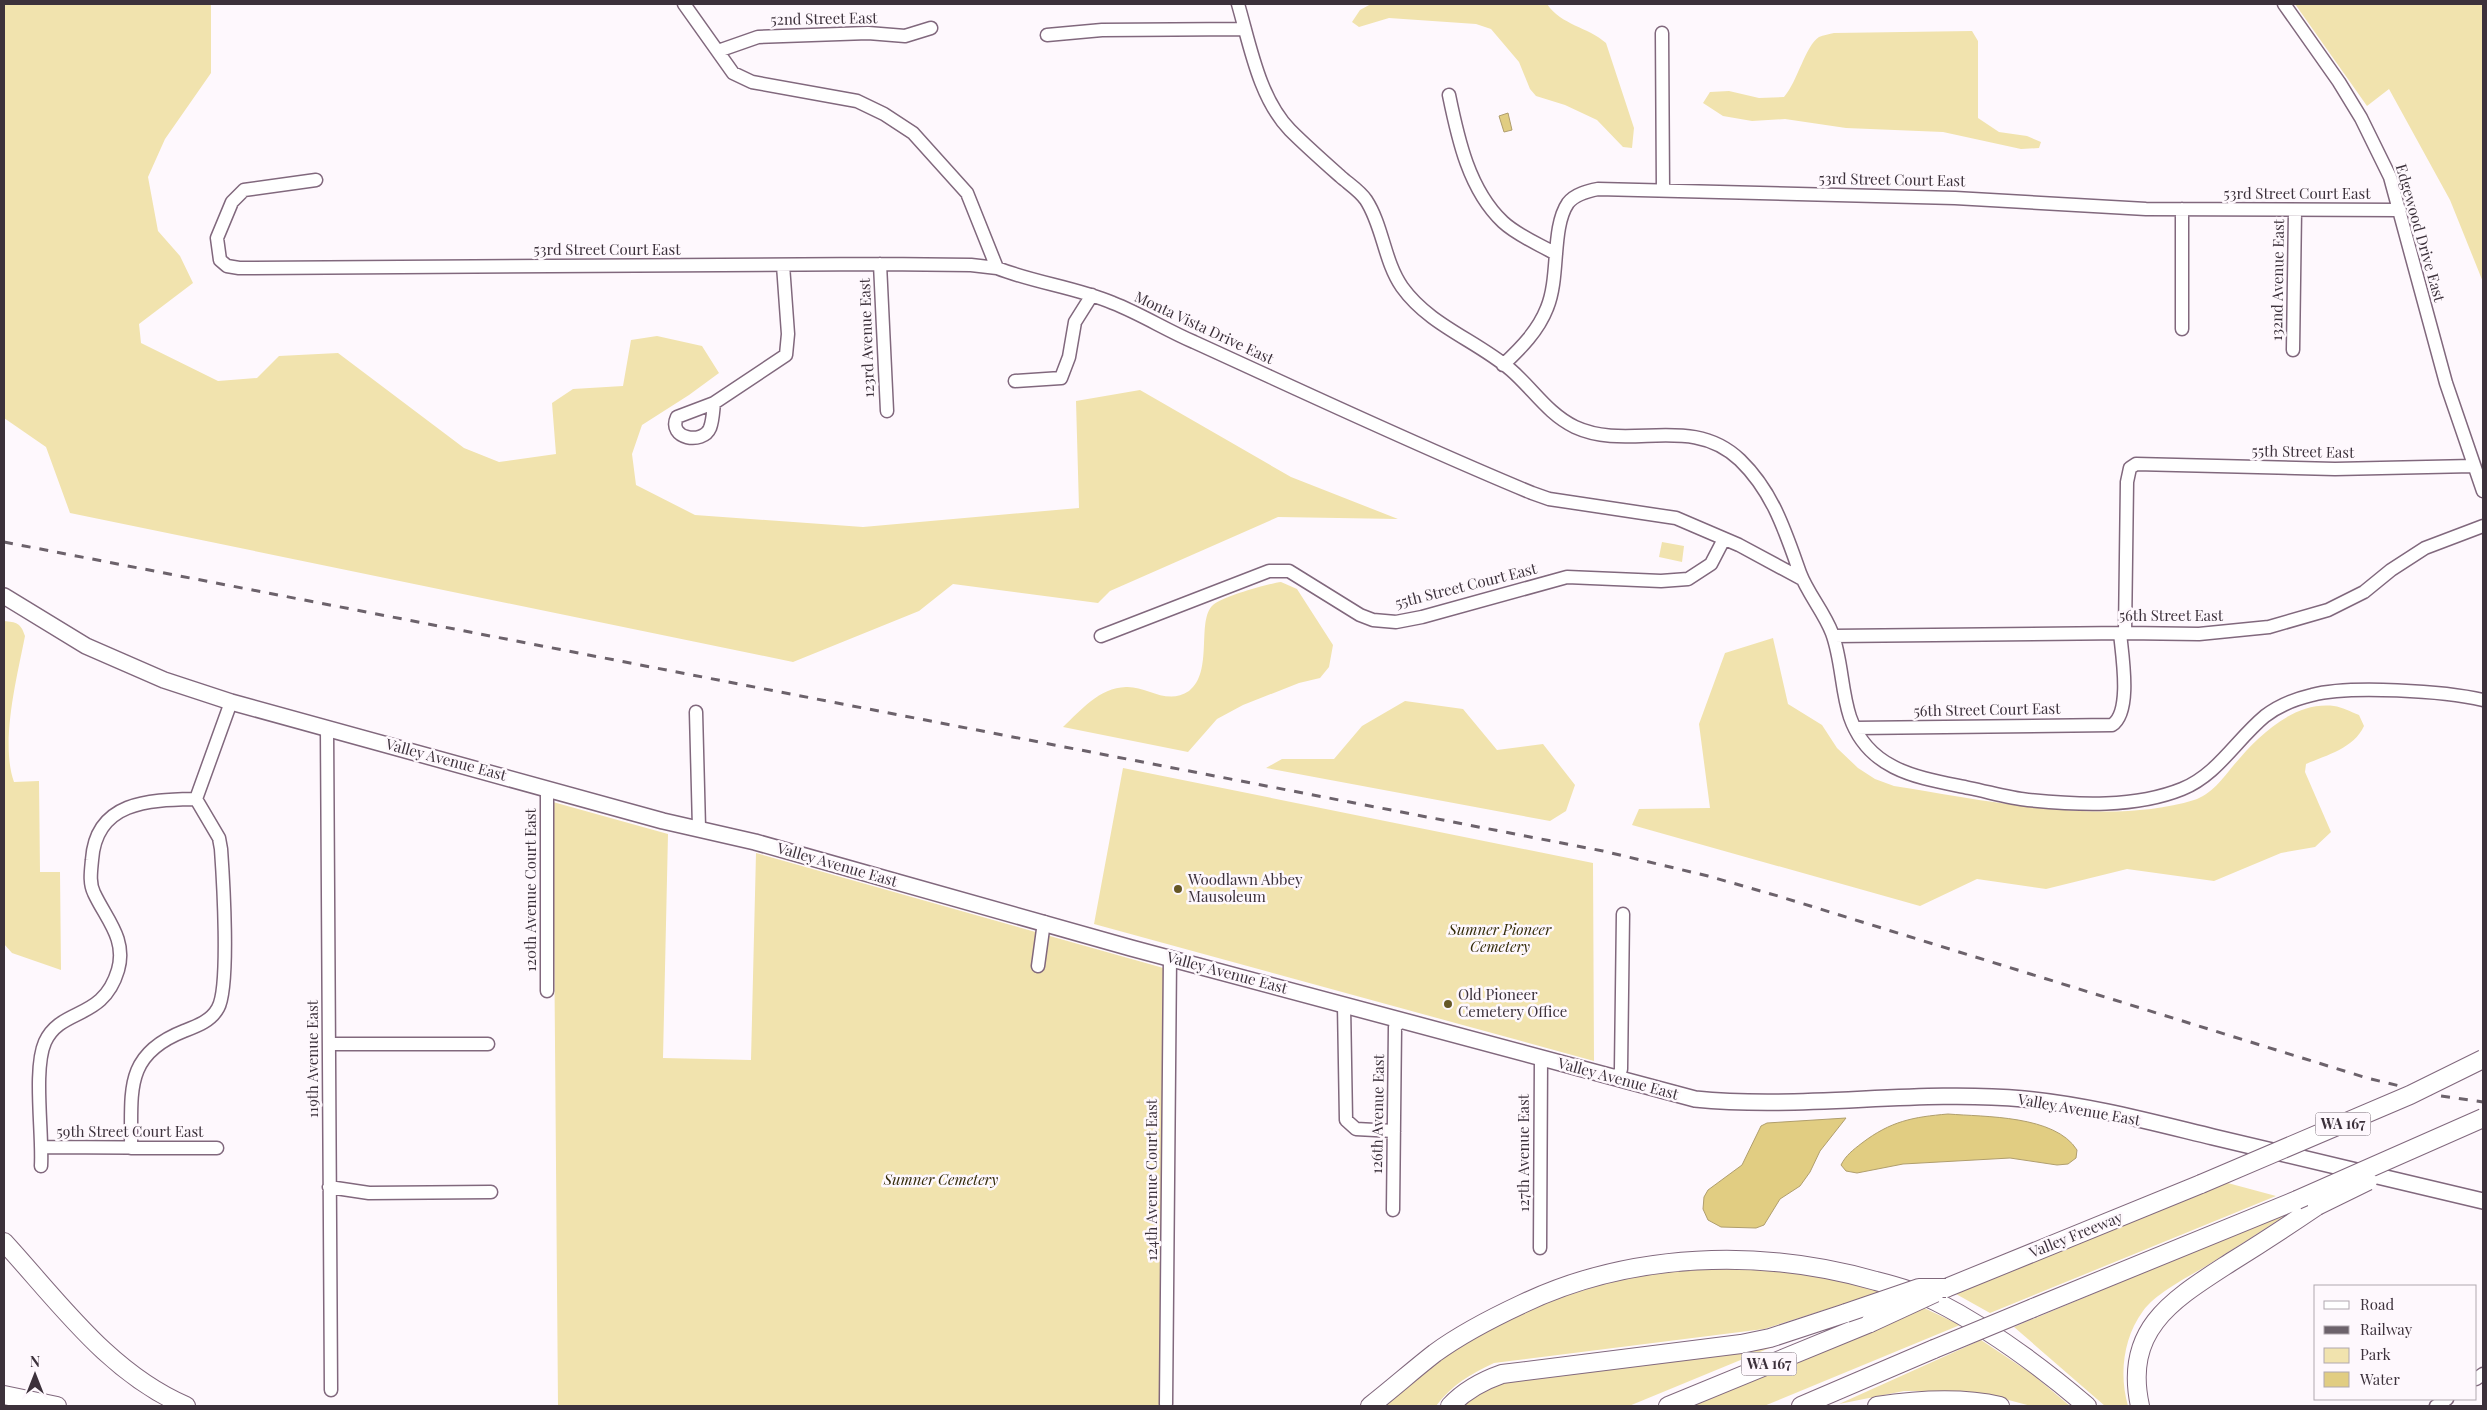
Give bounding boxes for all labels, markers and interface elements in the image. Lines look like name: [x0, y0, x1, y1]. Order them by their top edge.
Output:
street label: 52nd Street East: [770, 7, 878, 29]
street label: Edgewood Drive East: [2392, 161, 2450, 305]
street label: 53rd Street Court East: [1818, 168, 1966, 190]
street label: 53rd Street Court East: [2224, 183, 2371, 203]
street label: 132nd Avenue East: [2266, 218, 2288, 341]
street label: 53rd Street Court East: [534, 239, 681, 259]
street label: 123rd Avenue East: [854, 277, 878, 398]
street label: Monta Vista Drive East: [1132, 286, 1278, 368]
street label: 55th Street East: [2251, 440, 2355, 462]
street label: 55th Street Court East: [1393, 558, 1539, 612]
street label: 56th Street East: [2119, 605, 2224, 625]
street label: 56th Street Court East: [1913, 698, 2061, 720]
street label: Valley Avenue East: [383, 733, 509, 785]
street label: 120th Avenue Court East: [520, 807, 540, 972]
street label: Valley Avenue East: [774, 837, 900, 891]
place label: Woodlawn Abbey Mausoleum: [1187, 869, 1303, 906]
marker: Woodlawn Abbey Mausoleum: [1172, 883, 1184, 895]
park label: Sumner Pioneer Cemetery: [1448, 919, 1552, 956]
street label: Valley Avenue East: [1164, 946, 1290, 998]
place label: Old Pioneer Cemetery Office: [1458, 984, 1567, 1021]
marker: Old Pioneer Cemetery Office: [1442, 998, 1454, 1010]
street label: 119th Avenue East: [302, 999, 322, 1118]
street label: Valley Avenue East: [1555, 1052, 1681, 1104]
street label: 126th Avenue East: [1366, 1053, 1388, 1174]
street label: Valley Avenue East: [2015, 1088, 2143, 1130]
street label: 127th Avenue East: [1513, 1093, 1533, 1212]
street label: 124th Avenue Court East: [1141, 1098, 1161, 1261]
road number: WA 167: [2316, 1112, 2370, 1136]
street label: 59th Street Court East: [57, 1121, 204, 1141]
park label: Sumner Cemetery: [883, 1169, 998, 1189]
street label: Valley Freeway: [2025, 1206, 2126, 1262]
legend: [2314, 1285, 2477, 1400]
text: Road: [2360, 1294, 2394, 1314]
text: Railway: [2360, 1319, 2413, 1339]
text: Park: [2360, 1344, 2392, 1364]
north arrow: [10, 1350, 60, 1400]
text: N: [30, 1352, 40, 1371]
road number: WA 167: [1742, 1352, 1796, 1376]
text: Water: [2359, 1369, 2400, 1389]

